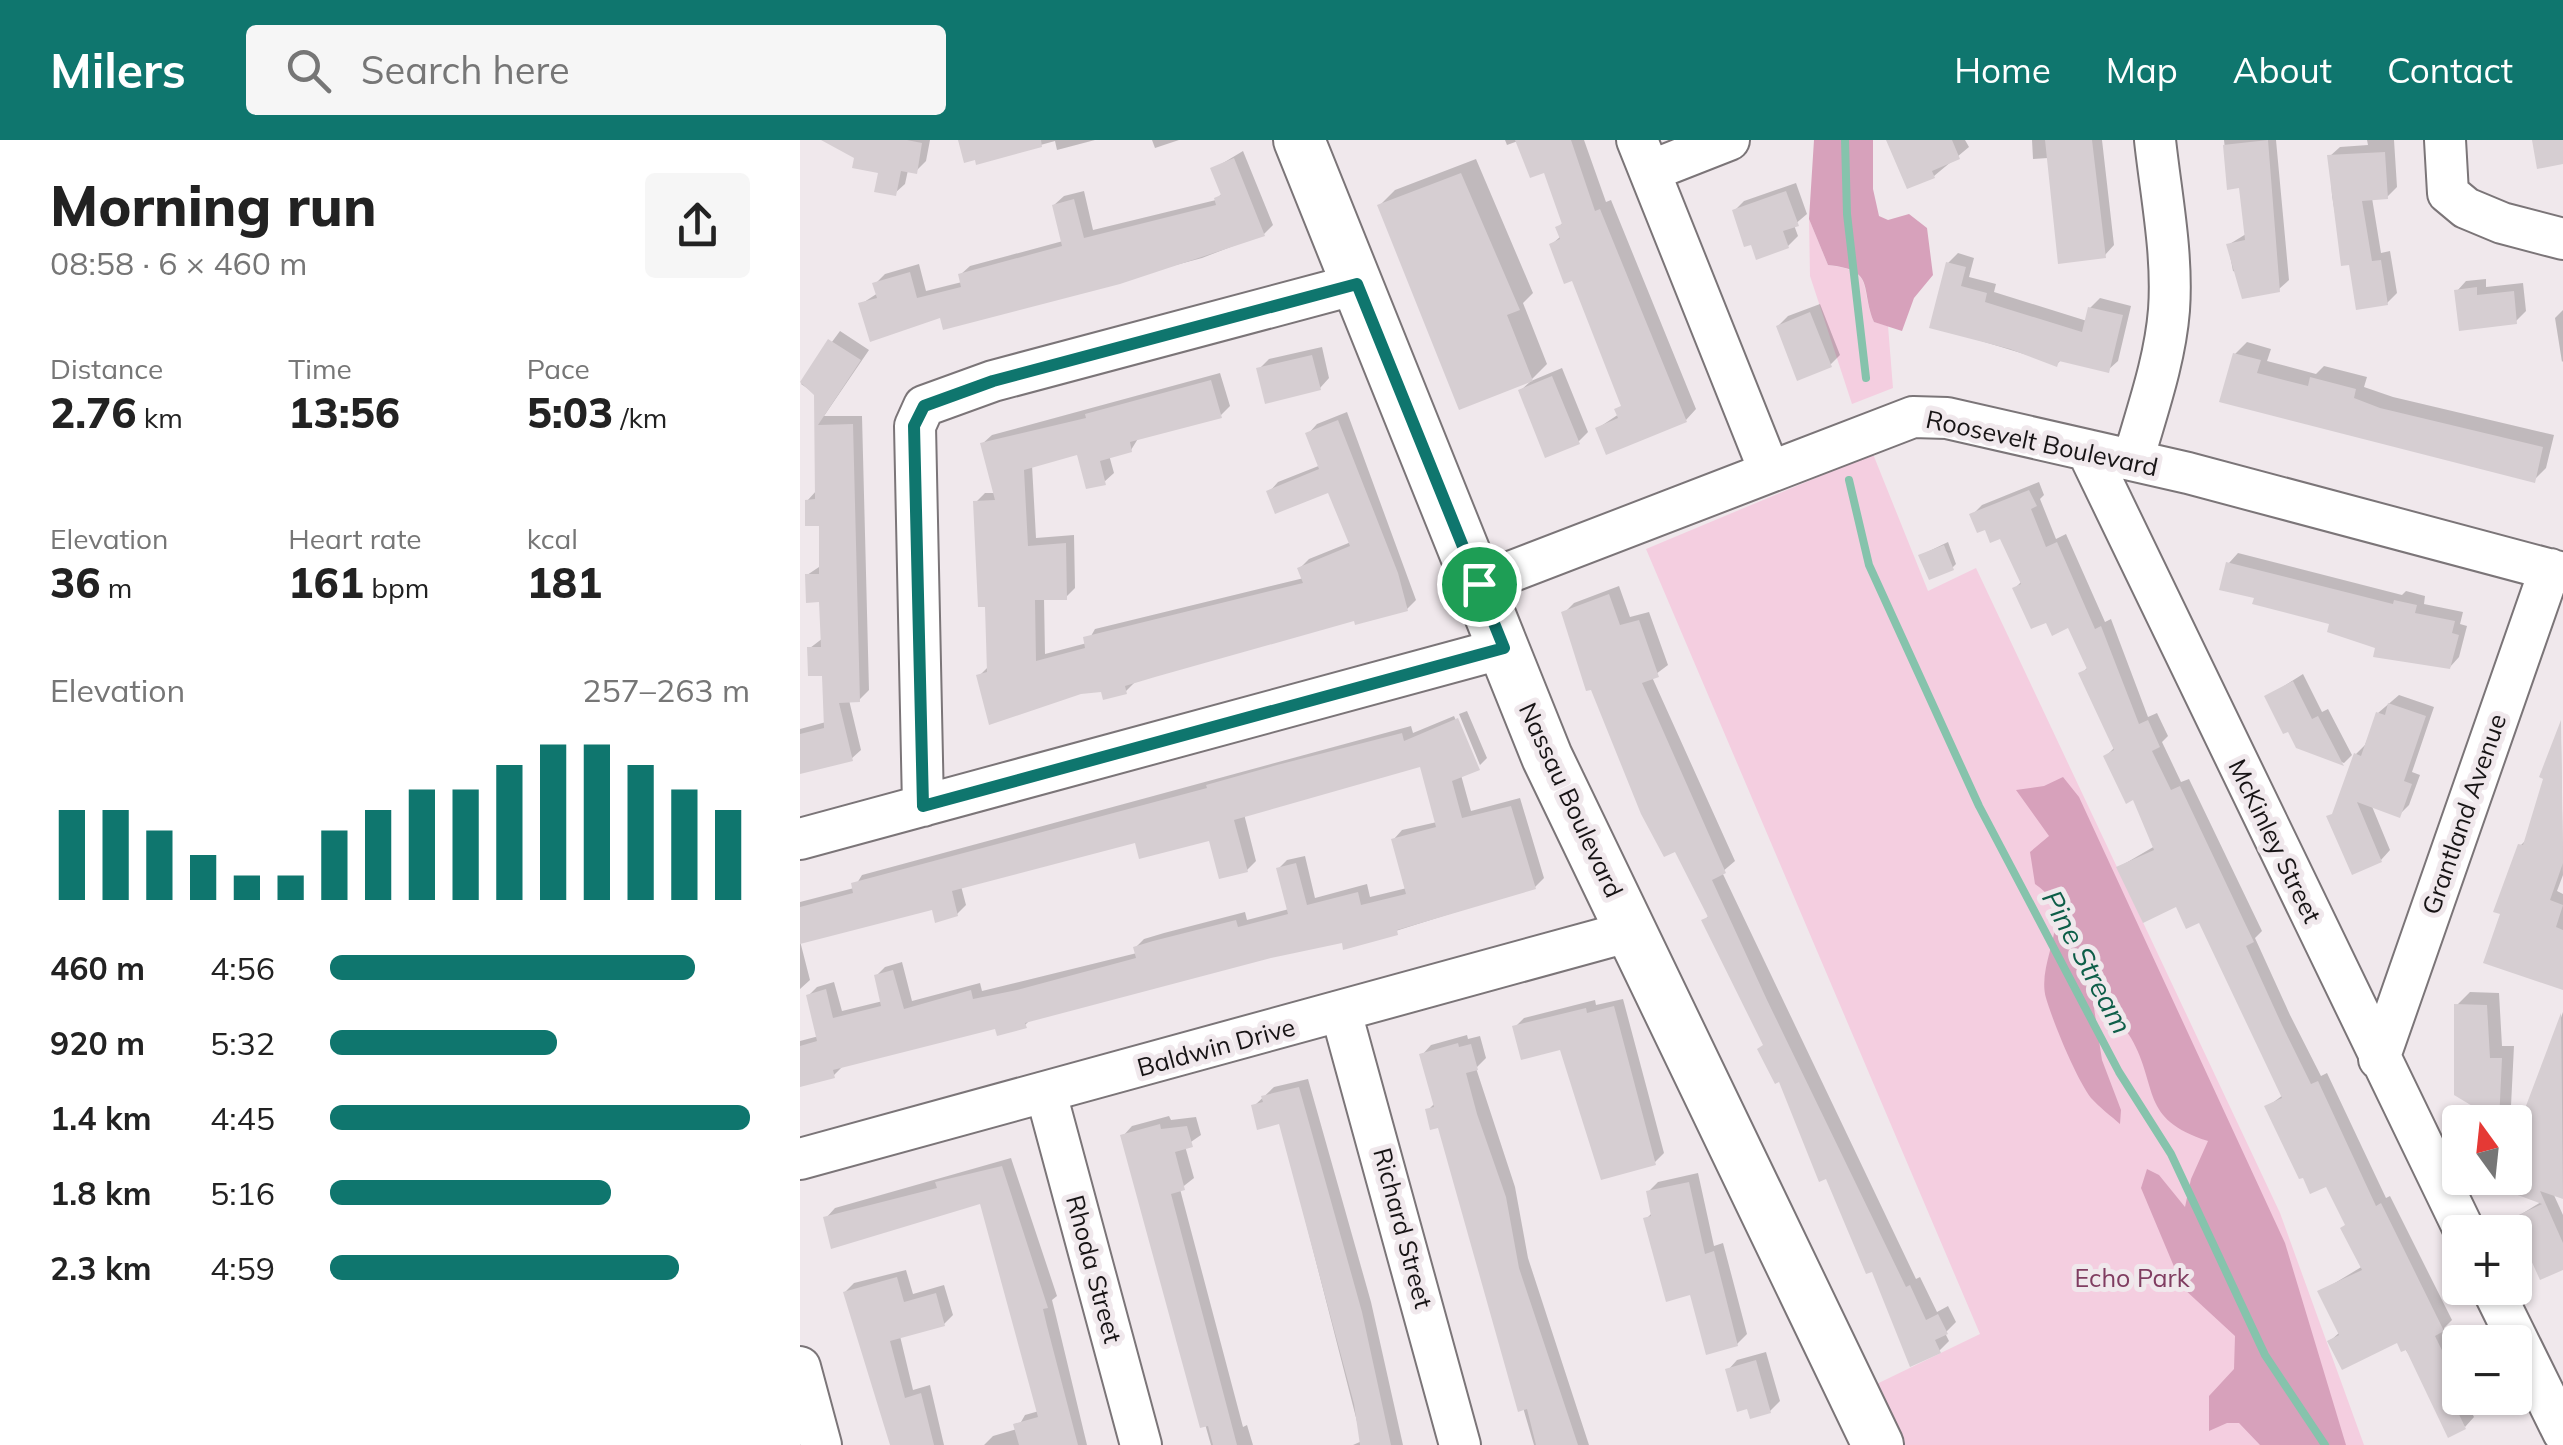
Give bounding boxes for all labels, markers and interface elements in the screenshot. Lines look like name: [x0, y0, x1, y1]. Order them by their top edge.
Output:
search box: [246, 25, 946, 115]
text: Milers: [50, 40, 186, 100]
icon: search: [281, 43, 336, 98]
text: Search here: [361, 46, 570, 94]
text: Home: [1954, 48, 2051, 92]
text: Map: [2106, 48, 2178, 92]
text: About: [2233, 48, 2332, 92]
text: Contact: [2387, 48, 2513, 92]
text: Morning run: [50, 171, 377, 240]
button: share: [645, 173, 750, 278]
text: 08:58 · 6 × 460 m: [50, 243, 307, 283]
text: Distance: [50, 351, 163, 386]
text: Time: [288, 351, 352, 386]
text: Pace: [527, 351, 590, 386]
text: 2.76: [50, 386, 137, 439]
text: 13:56: [288, 386, 400, 439]
text: 5:03: [527, 386, 613, 439]
text: km: [137, 400, 183, 435]
text: /km: [613, 400, 667, 435]
street label: Roosevelt Boulevard: [1923, 403, 2161, 482]
text: Elevation: [50, 521, 168, 556]
text: Heart rate: [288, 521, 422, 556]
text: kcal: [527, 521, 578, 556]
pin: [1437, 542, 1522, 627]
text: 36: [50, 556, 100, 609]
text: 161: [288, 556, 364, 609]
text: 181: [527, 556, 602, 609]
icon: arrive: [1452, 557, 1507, 612]
text: m: [100, 570, 132, 605]
text: bpm: [364, 570, 429, 605]
text: Elevation: [50, 670, 185, 710]
text: 257–263 m: [582, 670, 750, 710]
street label: Nassau Boulevard: [1513, 697, 1630, 902]
street label: Grantland Avenue: [2415, 710, 2512, 918]
street label: McKinley Street: [2222, 754, 2329, 928]
water label: Pine Stream: [2035, 884, 2140, 1040]
text: 460 m: [50, 948, 145, 988]
text: 4:56: [210, 948, 275, 988]
street label: Baldwin Drive: [1134, 1011, 1298, 1082]
text: 920 m: [50, 1023, 145, 1063]
text: 5:32: [210, 1023, 275, 1063]
text: 1.4 km: [50, 1098, 152, 1138]
text: 4:45: [210, 1098, 275, 1138]
north arrow: [2442, 1105, 2532, 1195]
map controls: [2442, 1105, 2532, 1415]
street label: Richard Street: [1367, 1144, 1440, 1312]
text: 1.8 km: [50, 1173, 152, 1213]
text: 5:16: [210, 1173, 275, 1213]
street label: Rhoda Street: [1060, 1192, 1129, 1346]
button: +: [2442, 1215, 2532, 1305]
text: 2.3 km: [50, 1248, 152, 1288]
text: 4:59: [210, 1248, 275, 1288]
park label: Echo Park: [2074, 1262, 2191, 1293]
button: −: [2442, 1325, 2532, 1415]

